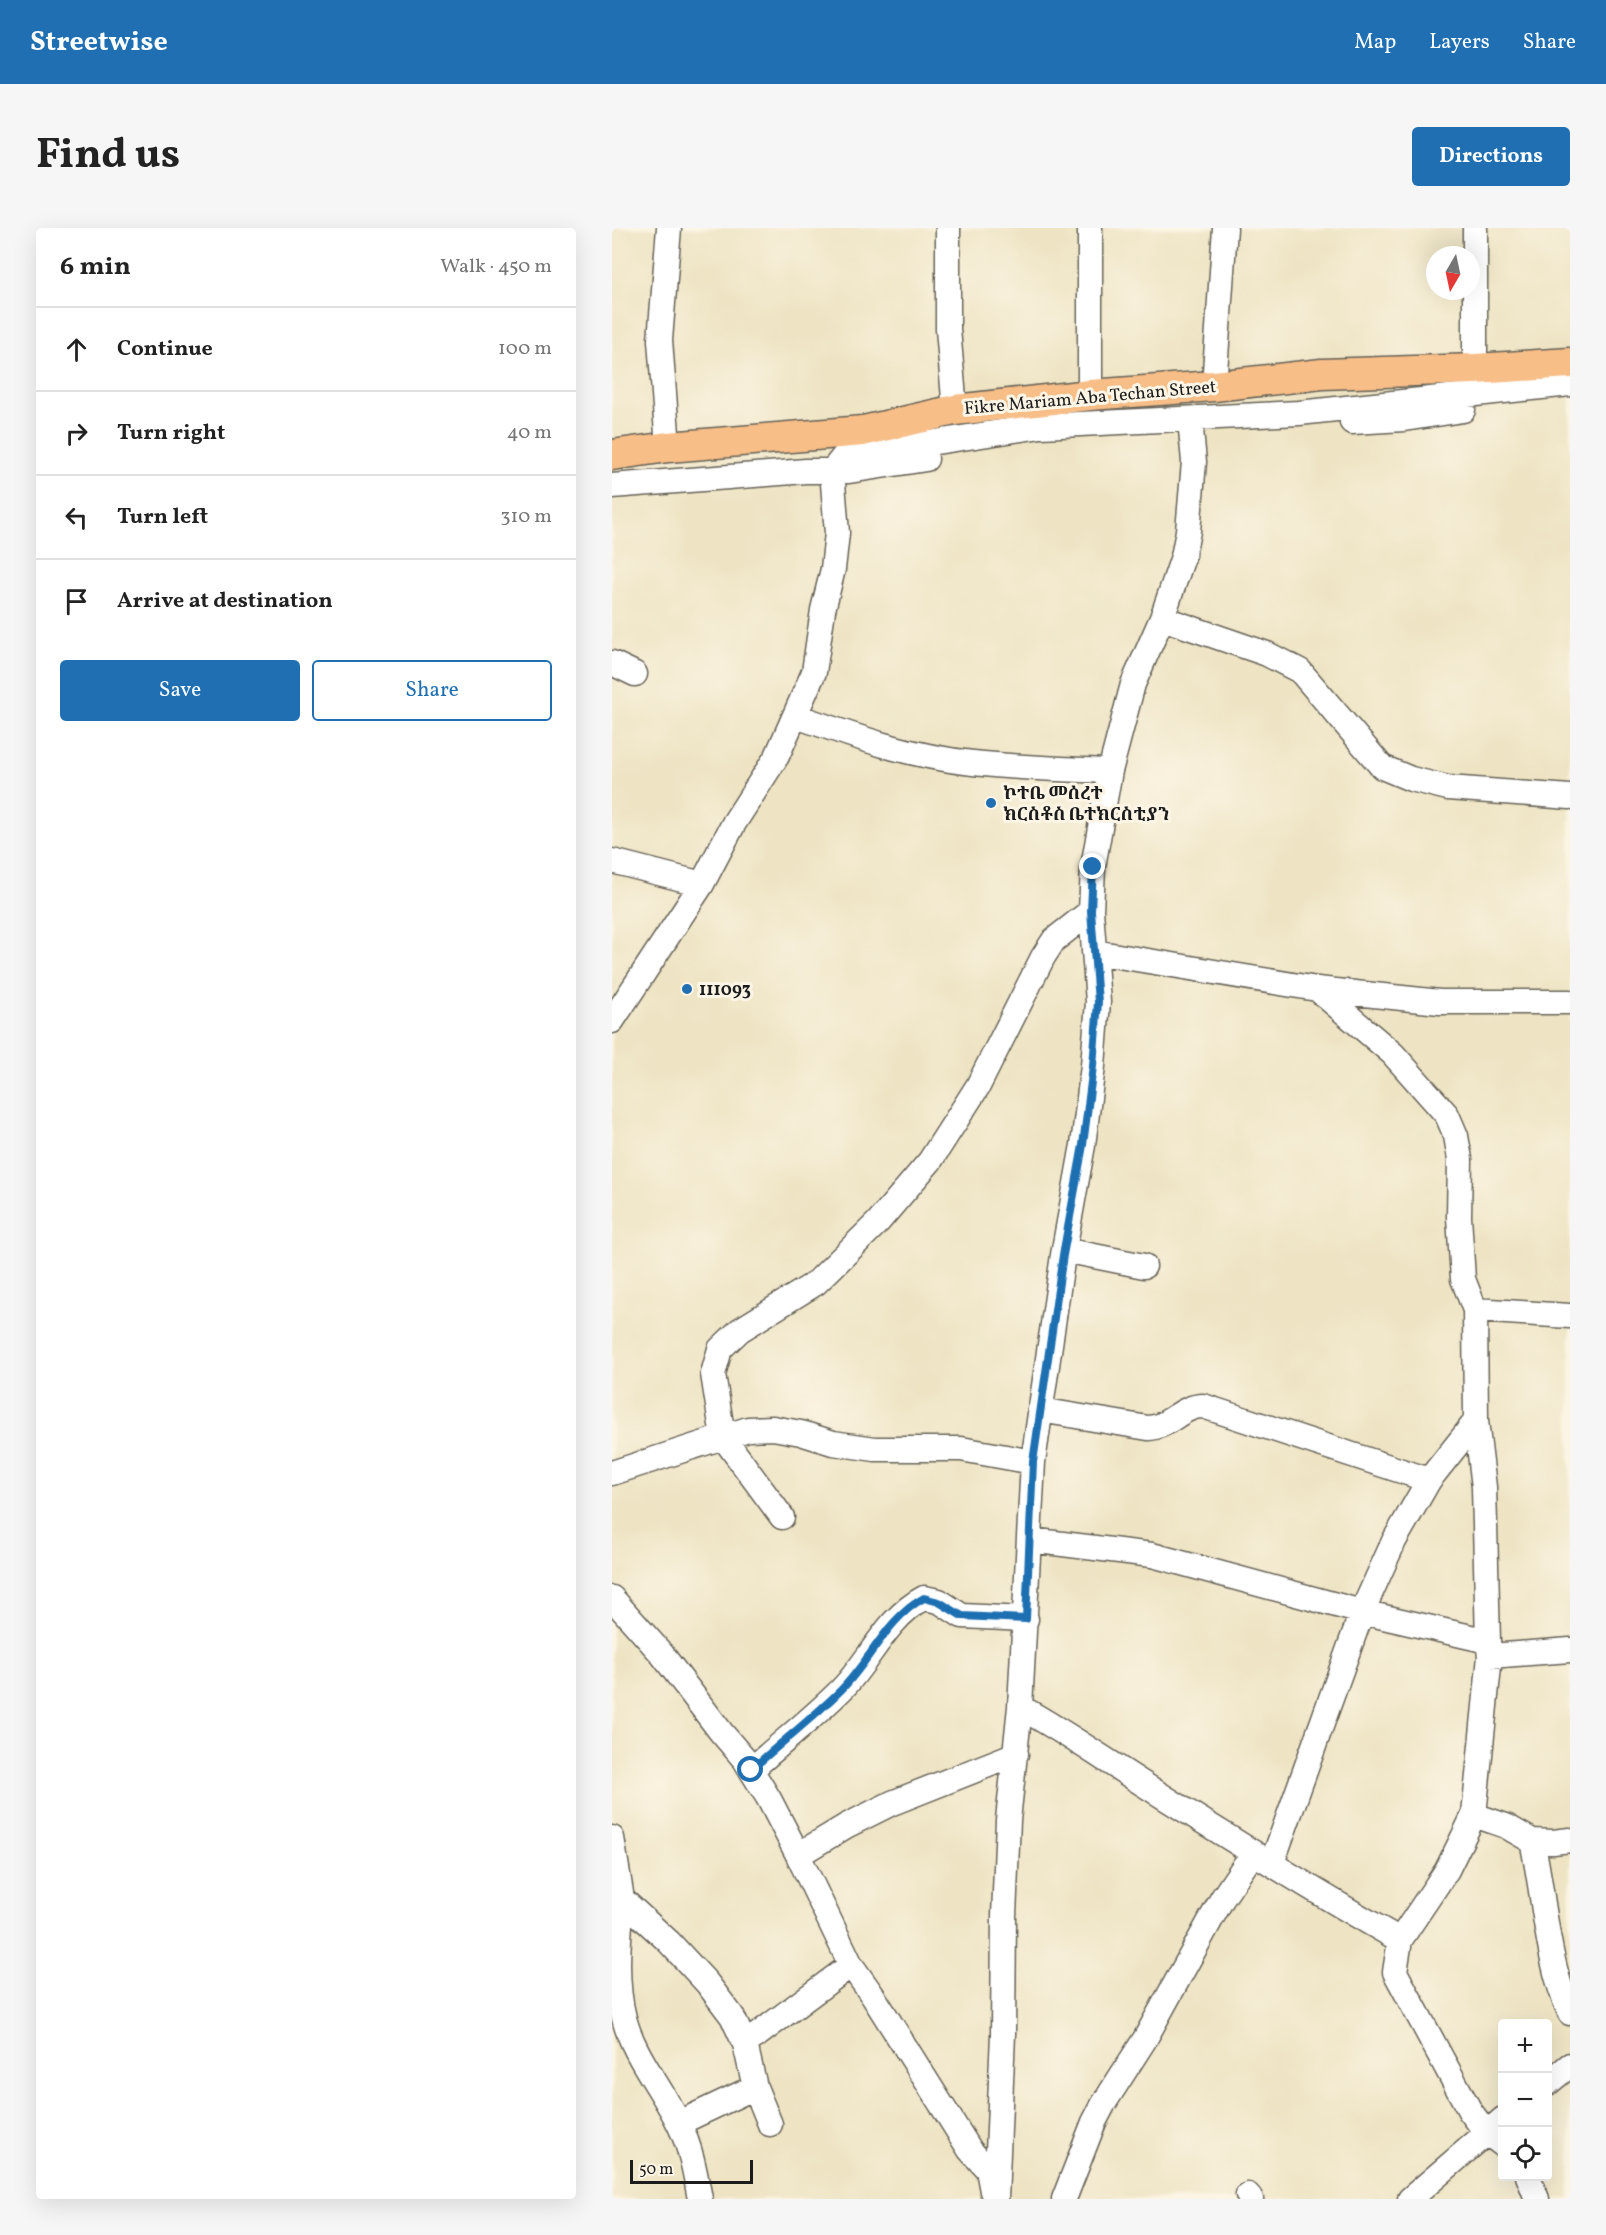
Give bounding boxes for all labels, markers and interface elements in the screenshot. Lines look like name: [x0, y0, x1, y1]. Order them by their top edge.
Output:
text: Streetwise: [30, 23, 168, 62]
text: Map: [1354, 28, 1396, 57]
text: Layers: [1429, 28, 1490, 57]
text: Share: [1523, 28, 1576, 57]
text: Find us: [36, 127, 180, 186]
button: Directions: [1412, 127, 1570, 186]
north arrow: [1426, 246, 1480, 300]
text: 6 min: [60, 249, 131, 285]
text: Walk · 450 m: [440, 253, 552, 281]
icon: ahead: [60, 333, 93, 366]
text: Continue: [117, 334, 213, 365]
text: 100 m: [498, 335, 552, 363]
street label: Fikre Mariam Aba Techan Street: [963, 375, 1217, 422]
icon: right: [60, 417, 93, 450]
text: Turn right: [117, 418, 225, 449]
text: 40 m: [507, 419, 552, 447]
icon: left: [60, 501, 93, 534]
text: Turn left: [117, 502, 208, 533]
text: 310 m: [500, 503, 552, 531]
icon: arrive: [60, 585, 93, 618]
text: Arrive at destination: [117, 586, 333, 617]
button: Save: [60, 660, 300, 721]
button: Share: [312, 660, 552, 721]
place label: ኮተቤ መሰረተ ክርስቶስ ቤተክርስቲያን: [1003, 782, 1169, 828]
marker: ኮተቤ መሰረተ ክርስቶስ ቤተክርስቲያን: [984, 796, 998, 810]
route end: [1079, 853, 1105, 879]
place label: 111093: [699, 978, 751, 1003]
marker: 111093: [680, 982, 694, 996]
route start: [737, 1756, 763, 1782]
map controls: [1498, 2019, 1552, 2181]
button: +: [1498, 2019, 1552, 2073]
button: −: [1498, 2073, 1552, 2127]
button: locate: [1498, 2127, 1552, 2181]
scale bar: [630, 2157, 753, 2184]
text: 50 m: [639, 2159, 673, 2181]

